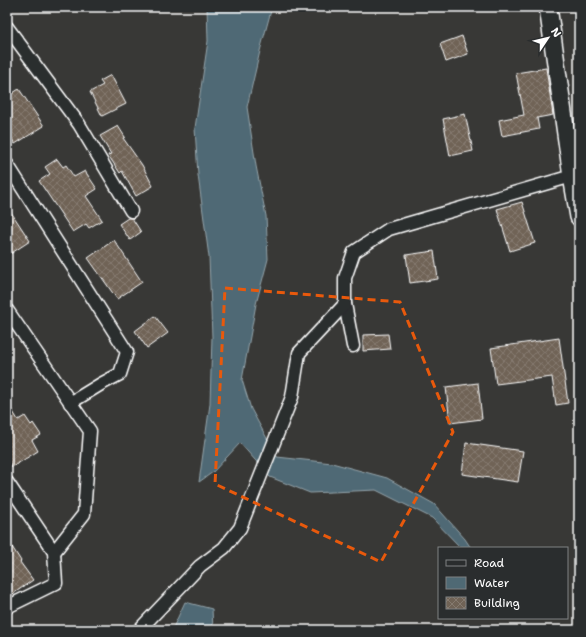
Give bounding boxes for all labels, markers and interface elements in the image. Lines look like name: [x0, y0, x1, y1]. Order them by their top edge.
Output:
north arrow: [528, 18, 568, 58]
text: N: [547, 25, 565, 41]
legend: [438, 547, 568, 619]
text: Road: [474, 555, 505, 571]
text: Water: [474, 575, 510, 591]
text: Building: [474, 595, 520, 611]

